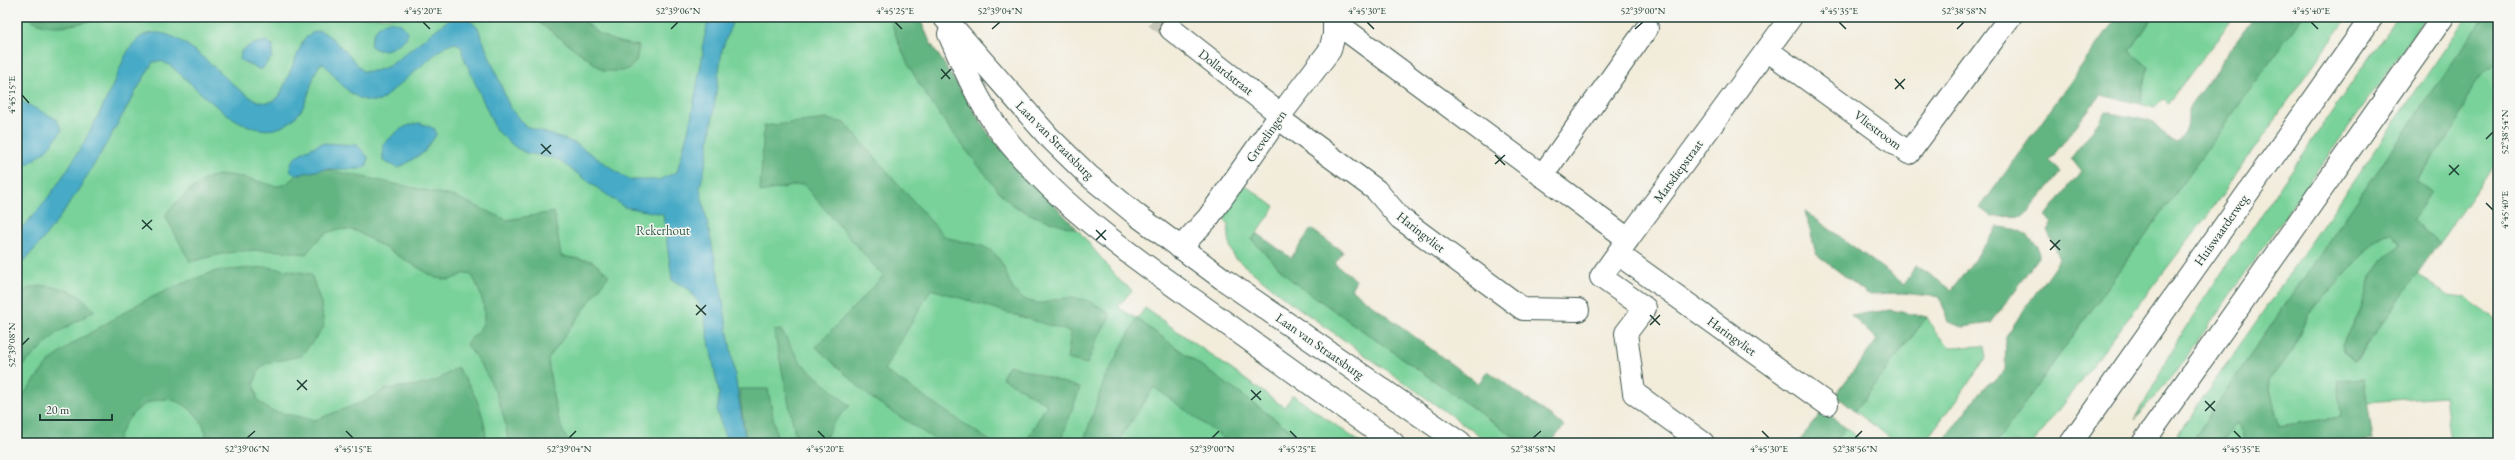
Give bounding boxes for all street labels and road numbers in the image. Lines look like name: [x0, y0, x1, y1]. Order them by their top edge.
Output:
street label: Dollardstraat: [1195, 45, 1257, 99]
street label: Laan van Straatsburg: [1012, 97, 1098, 183]
street label: Grevelingen: [1242, 106, 1290, 165]
street label: Vliestroom: [1851, 106, 1905, 154]
street label: Marsdiepstraat: [1649, 136, 1707, 206]
street label: Huiswaarderweg: [2190, 191, 2252, 269]
street label: Haringvliet: [1393, 208, 1449, 256]
street label: Laan van Straatsburg: [1272, 309, 1368, 383]
street label: Haringvliet: [1704, 312, 1760, 360]

